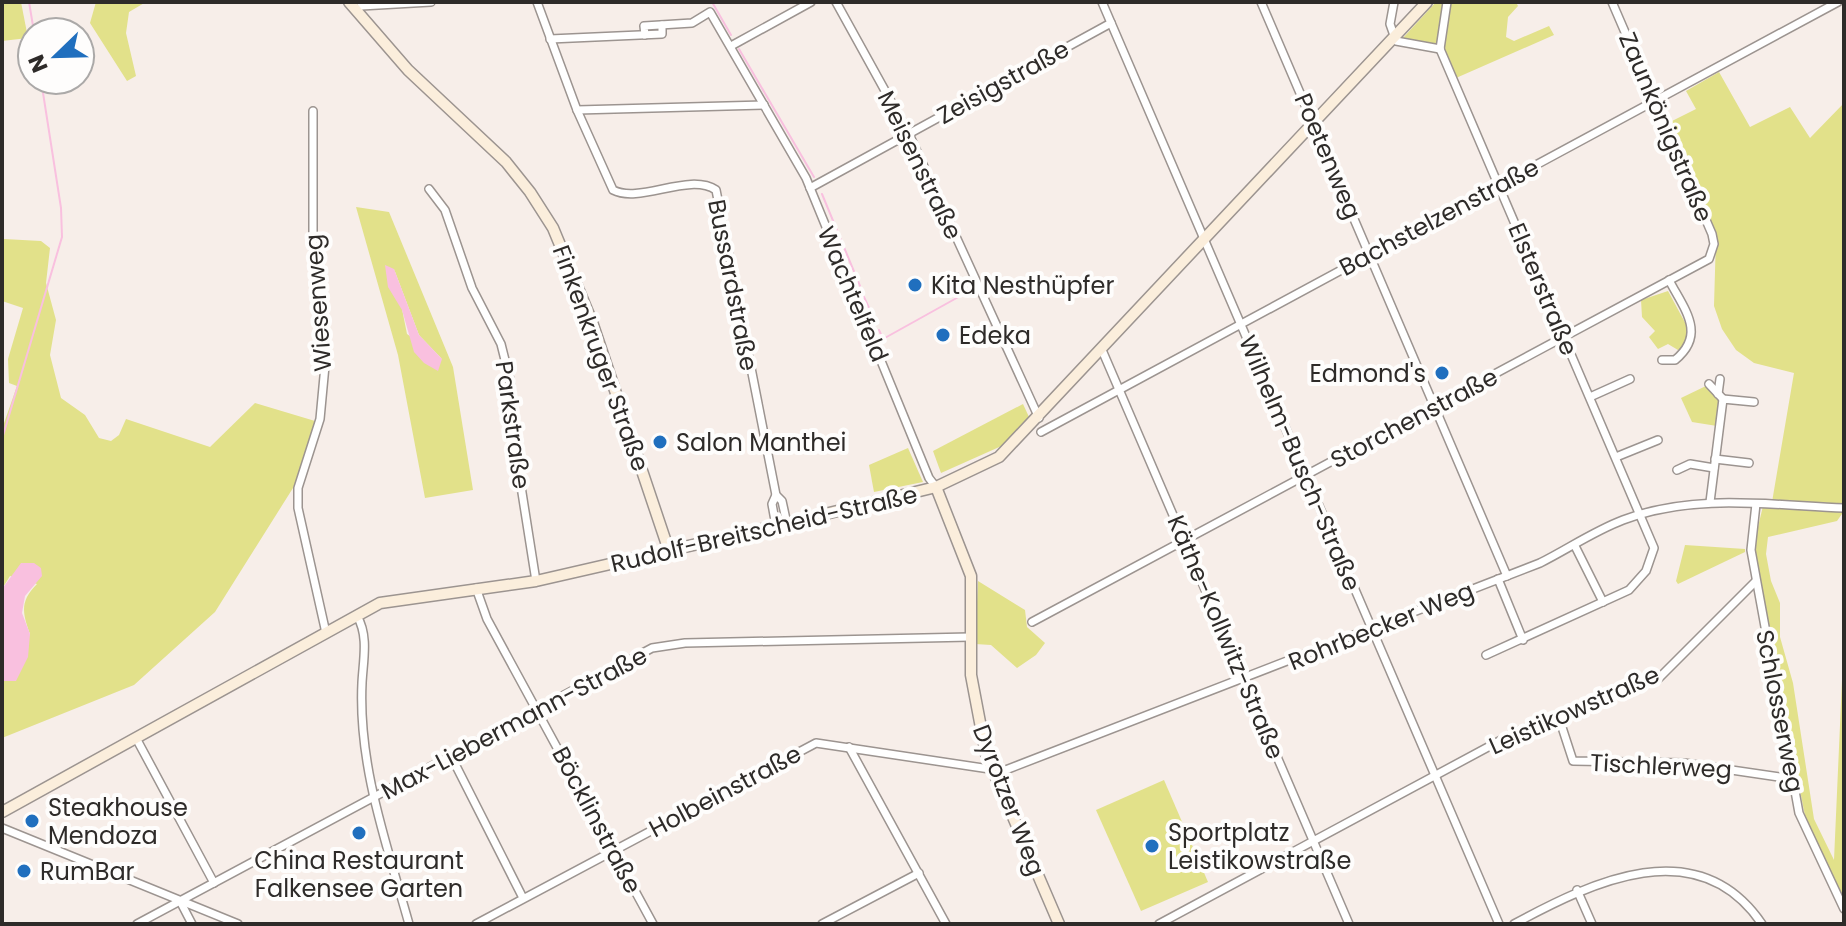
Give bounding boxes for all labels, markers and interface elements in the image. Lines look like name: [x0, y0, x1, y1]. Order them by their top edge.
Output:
north arrow: [16, 16, 96, 96]
street label: Zaunkönigstraße: [1611, 27, 1721, 227]
street label: Zeisigstraße: [931, 32, 1075, 132]
text: N: [21, 50, 56, 77]
street label: Meisenstraße: [870, 85, 970, 245]
street label: Poetenweg: [1287, 88, 1369, 224]
street label: Bachstelzenstraße: [1333, 150, 1545, 284]
street label: Bussardstraße: [700, 196, 766, 374]
street label: Elsterstraße: [1500, 218, 1586, 360]
street label: Wachtelfeld: [810, 221, 896, 367]
street label: Wiesenweg: [297, 233, 339, 373]
street label: Finkenkruger Straße: [545, 240, 657, 476]
place label: Kita Nesthüpfer: [931, 269, 1114, 302]
marker: Kita Nesthüpfer: [906, 276, 924, 294]
place label: Edeka: [959, 319, 1031, 352]
marker: Edeka: [934, 326, 952, 344]
street label: Wilhelm-Busch-Straße: [1231, 330, 1369, 596]
place label: Edmond's: [1309, 357, 1426, 390]
street label: Parkstraße: [488, 359, 538, 491]
street label: Storchenstraße: [1325, 360, 1503, 476]
marker: Edmond's: [1433, 364, 1451, 382]
place label: Salon Manthei: [676, 426, 846, 459]
marker: Salon Manthei: [651, 433, 669, 451]
street label: Rudolf-Breitscheid-Straße: [607, 478, 921, 580]
street label: Käthe-Kollwitz-Straße: [1160, 510, 1292, 764]
street label: Rohrbecker Weg: [1283, 574, 1479, 678]
street label: Schlosserweg: [1748, 627, 1812, 795]
street label: Max-Liebermann-Straße: [375, 639, 653, 807]
street label: Leistikowstraße: [1484, 658, 1664, 762]
street label: Dyrotzer Weg: [965, 720, 1053, 880]
street label: Holbeinstraße: [643, 737, 807, 845]
street label: Böcklinstraße: [544, 741, 650, 899]
street label: Tischlerweg: [1589, 746, 1733, 786]
place label: Steakhouse Mendoza: [48, 791, 188, 852]
marker: Steakhouse Mendoza: [23, 812, 41, 830]
place label: Sportplatz Leistikowstraße: [1168, 816, 1351, 877]
marker: China Restaurant Falkensee Garten: [350, 824, 368, 842]
marker: Sportplatz Leistikowstraße: [1143, 837, 1161, 855]
place label: China Restaurant Falkensee Garten: [254, 844, 464, 905]
place label: RumBar: [40, 855, 135, 888]
marker: RumBar: [15, 862, 33, 880]

